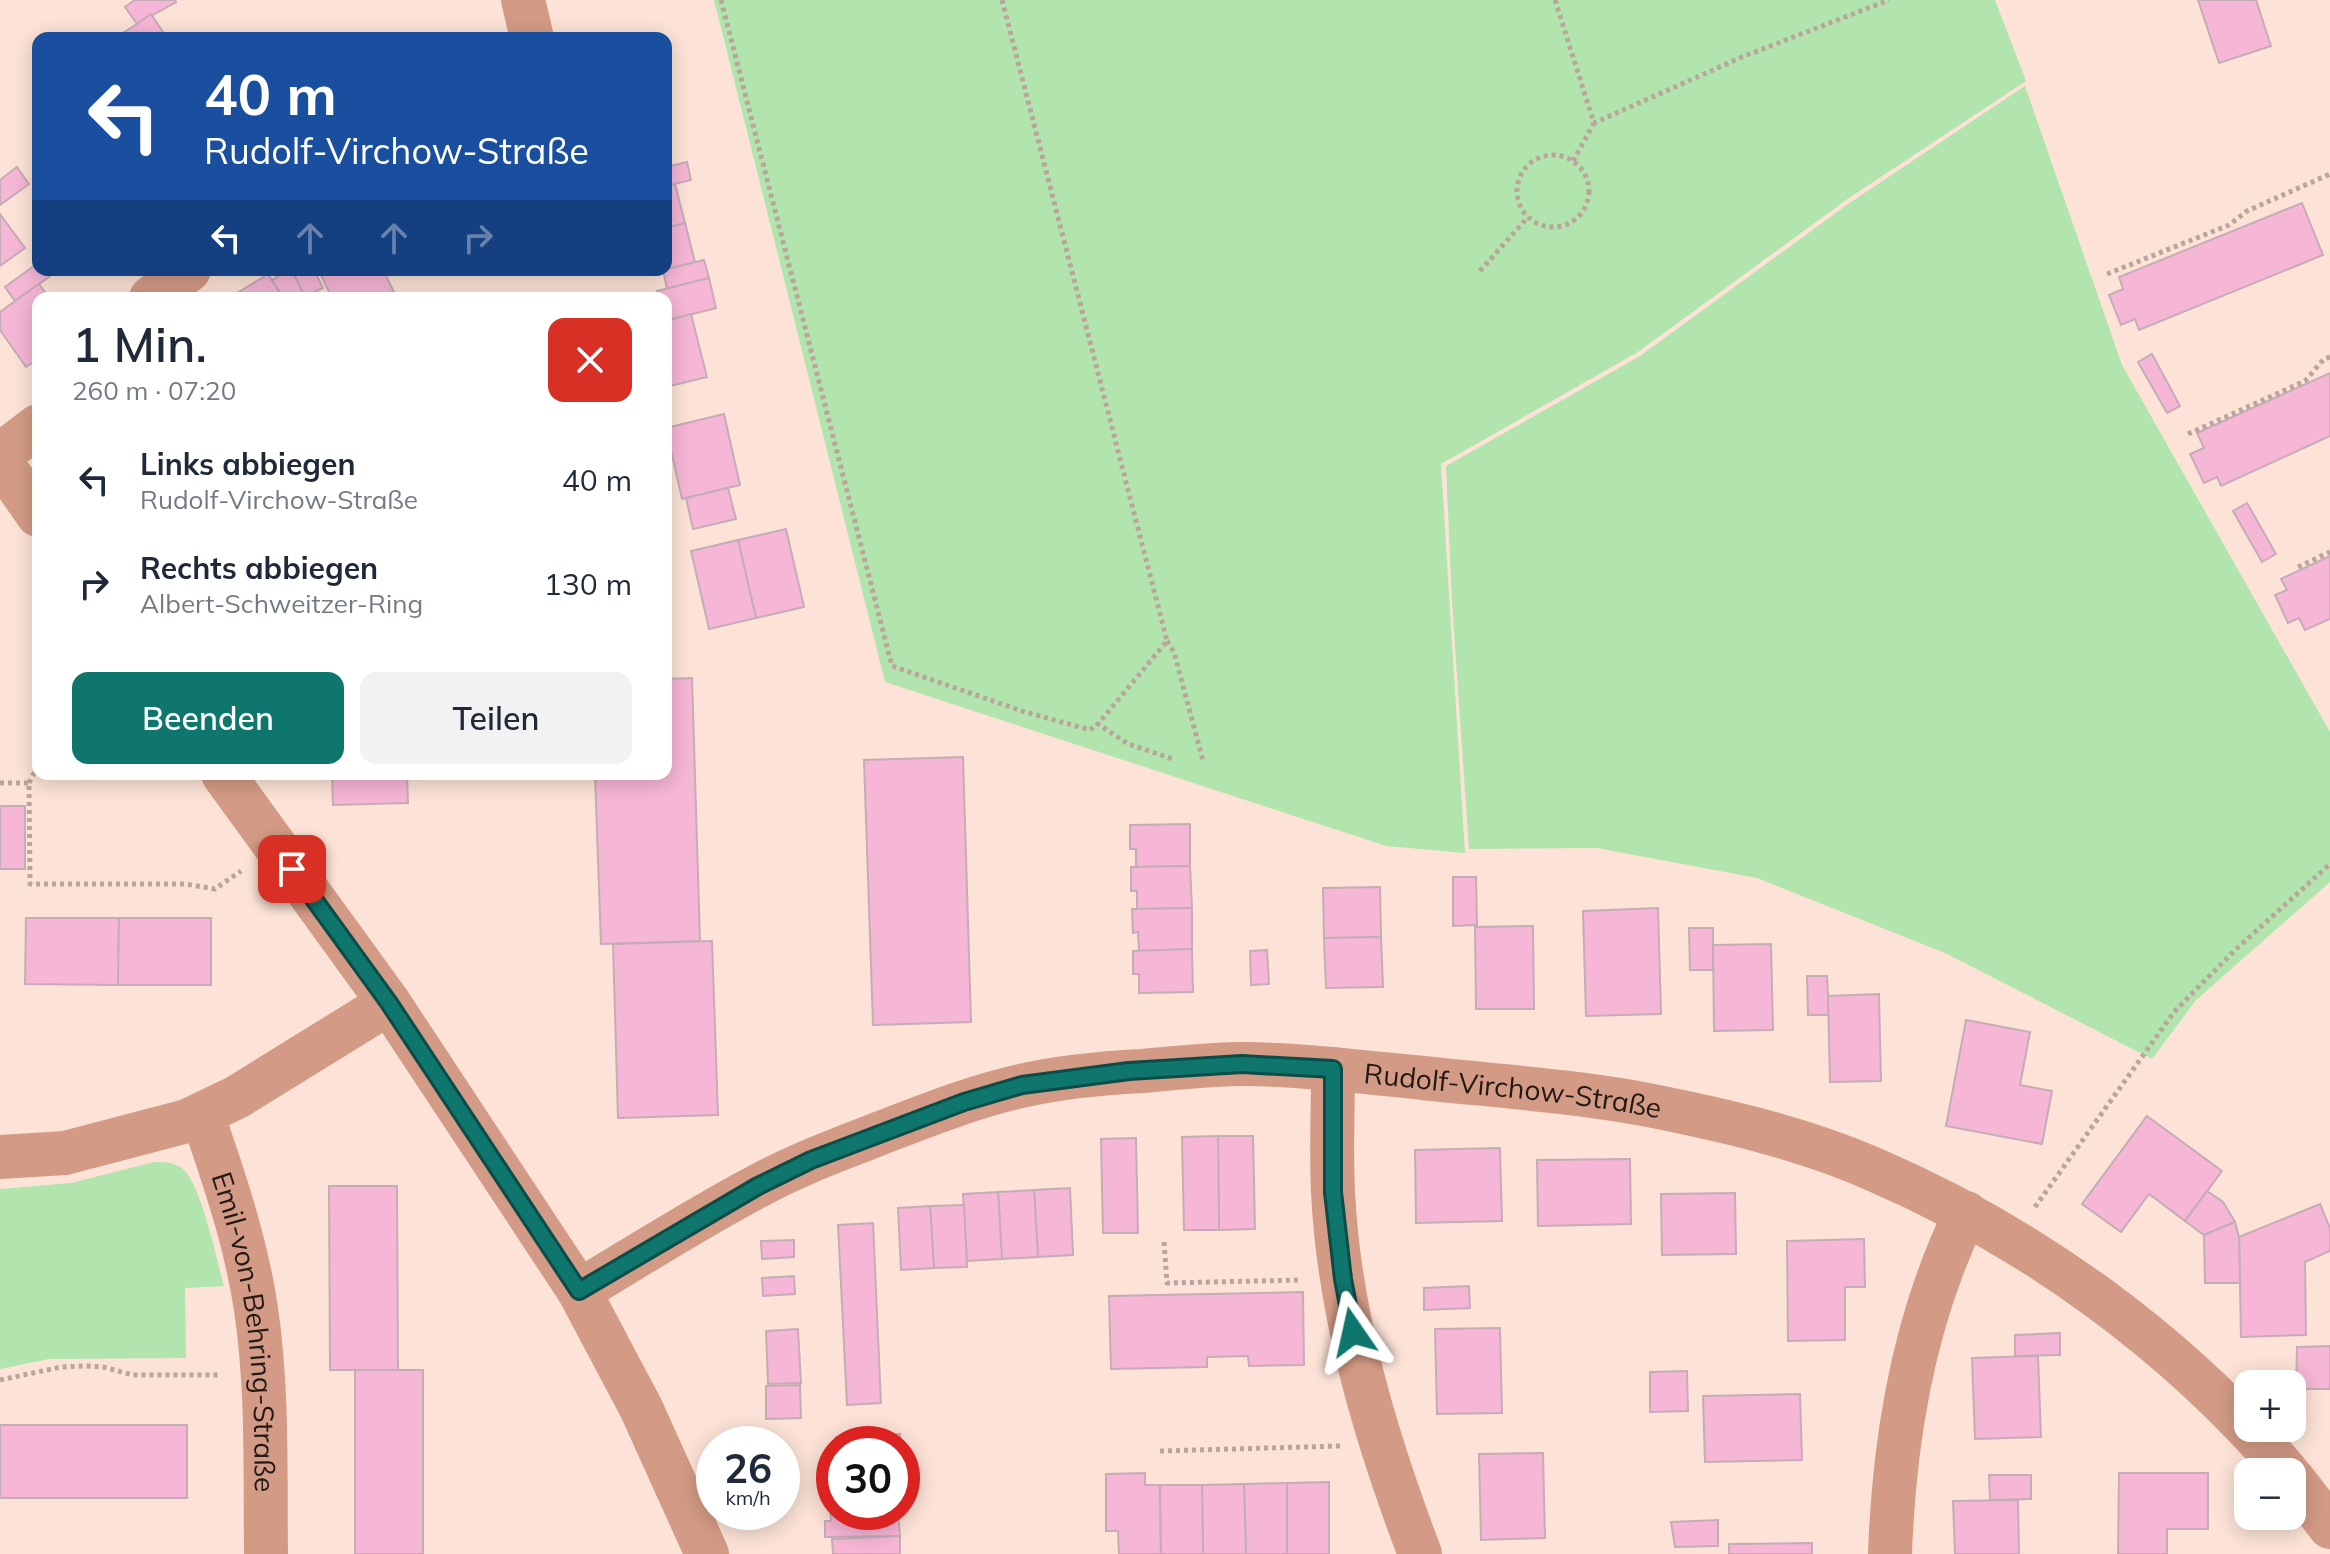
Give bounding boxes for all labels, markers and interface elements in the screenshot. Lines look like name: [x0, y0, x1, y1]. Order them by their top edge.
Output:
text: 40 m: [204, 59, 337, 129]
icon: left: [72, 64, 176, 168]
text: Rudolf-Virchow-Straße: [204, 128, 589, 173]
icon: left: [204, 216, 248, 260]
icon: ahead: [288, 216, 332, 260]
icon: ahead: [372, 216, 416, 260]
icon: right: [456, 216, 500, 260]
text: 1 Min.: [72, 314, 207, 374]
button: close: [548, 318, 632, 402]
text: 260 m · 07:20: [72, 374, 236, 407]
text: Links abbiegen: [140, 445, 356, 483]
icon: left: [72, 458, 116, 502]
text: 40 m: [562, 461, 632, 499]
text: Rudolf-Virchow-Straße: [140, 483, 418, 516]
text: Rechts abbiegen: [140, 549, 378, 587]
icon: right: [72, 562, 116, 606]
text: 130 m: [544, 565, 632, 603]
text: Albert-Schweitzer-Ring: [140, 587, 423, 620]
button: Beenden: [72, 672, 344, 764]
button: Teilen: [360, 672, 632, 764]
pin: [258, 835, 326, 903]
icon: arrive: [270, 847, 314, 891]
street label: Rudolf-Virchow-Straße: [1362, 1055, 1665, 1125]
street label: Emil-von-Behring-Straße: [205, 1167, 283, 1492]
position arrow: [1311, 1290, 1395, 1374]
map controls: [2234, 1370, 2306, 1530]
button: +: [2234, 1370, 2306, 1442]
speed limit sign: 30: [816, 1426, 920, 1530]
text: 26: [724, 1443, 772, 1493]
button: −: [2234, 1458, 2306, 1530]
text: km/h: [725, 1485, 771, 1510]

